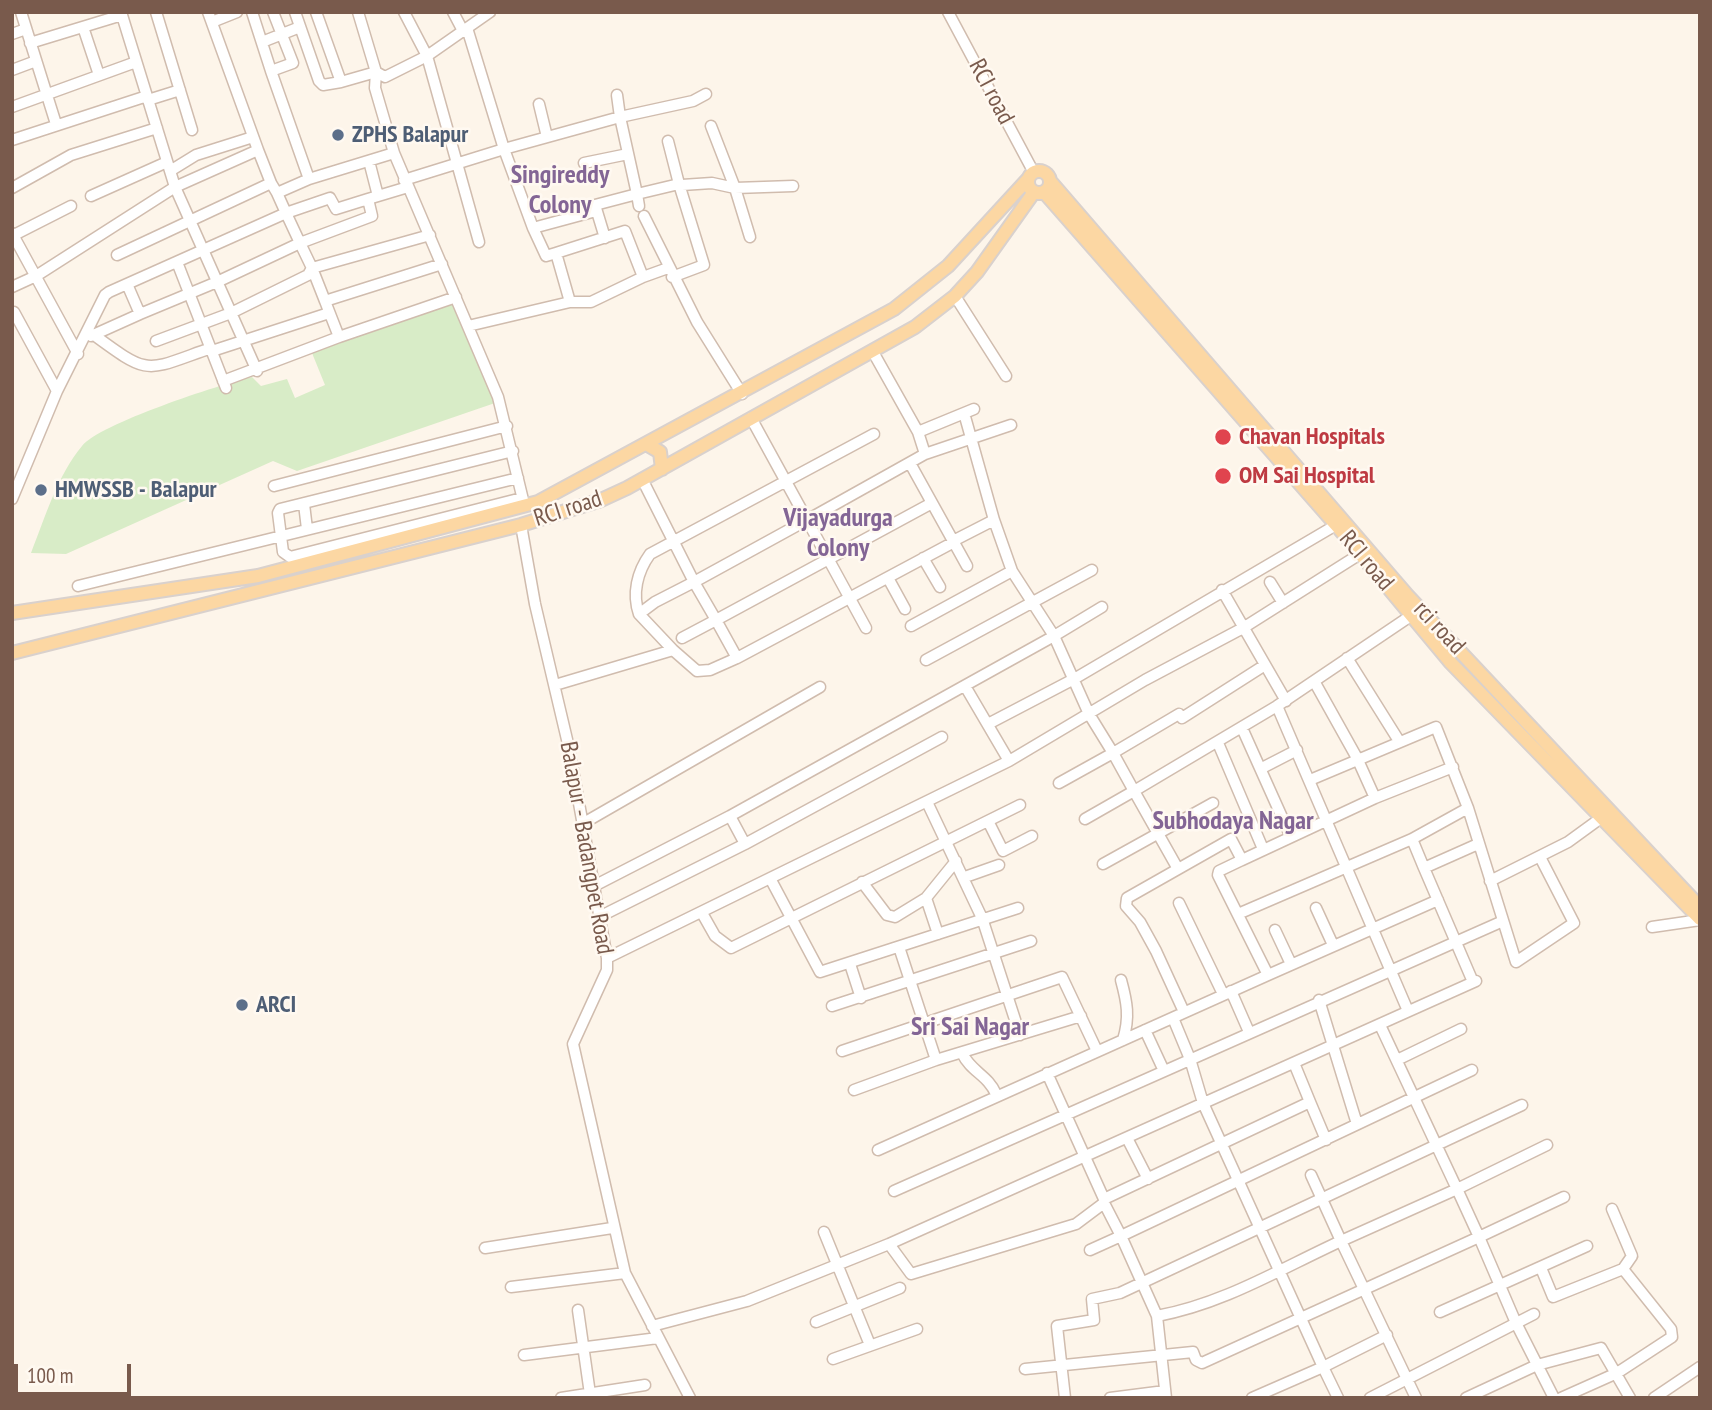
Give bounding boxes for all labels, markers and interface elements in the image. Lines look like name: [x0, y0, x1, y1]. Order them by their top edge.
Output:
street label: RCI road: [962, 55, 1020, 129]
place label: ZPHS Balapur: [352, 121, 468, 149]
marker: ZPHS Balapur: [330, 127, 346, 143]
district label: Singireddy Colony: [511, 160, 609, 222]
place label: Chavan Hospitals: [1239, 423, 1385, 451]
marker: Chavan Hospitals: [1213, 427, 1233, 447]
place label: OM Sai Hospital: [1239, 462, 1375, 490]
marker: OM Sai Hospital: [1213, 466, 1233, 486]
place label: HMWSSB - Balapur: [55, 476, 217, 504]
marker: HMWSSB - Balapur: [33, 482, 49, 498]
street label: RCI road: [531, 485, 605, 533]
district label: Vijayadurga Colony: [783, 503, 893, 564]
street label: RCI road: [1333, 525, 1399, 597]
street label: rci road: [1407, 595, 1471, 661]
street label: Balapur - Badangpet Road: [553, 739, 619, 957]
district label: Subhodaya Nagar: [1152, 806, 1314, 838]
place label: ARCI: [256, 991, 296, 1019]
marker: ARCI: [234, 997, 250, 1013]
district label: Sri Sai Nagar: [911, 1012, 1029, 1044]
scale bar: [18, 1350, 135, 1394]
text: 100 m: [27, 1362, 73, 1389]

